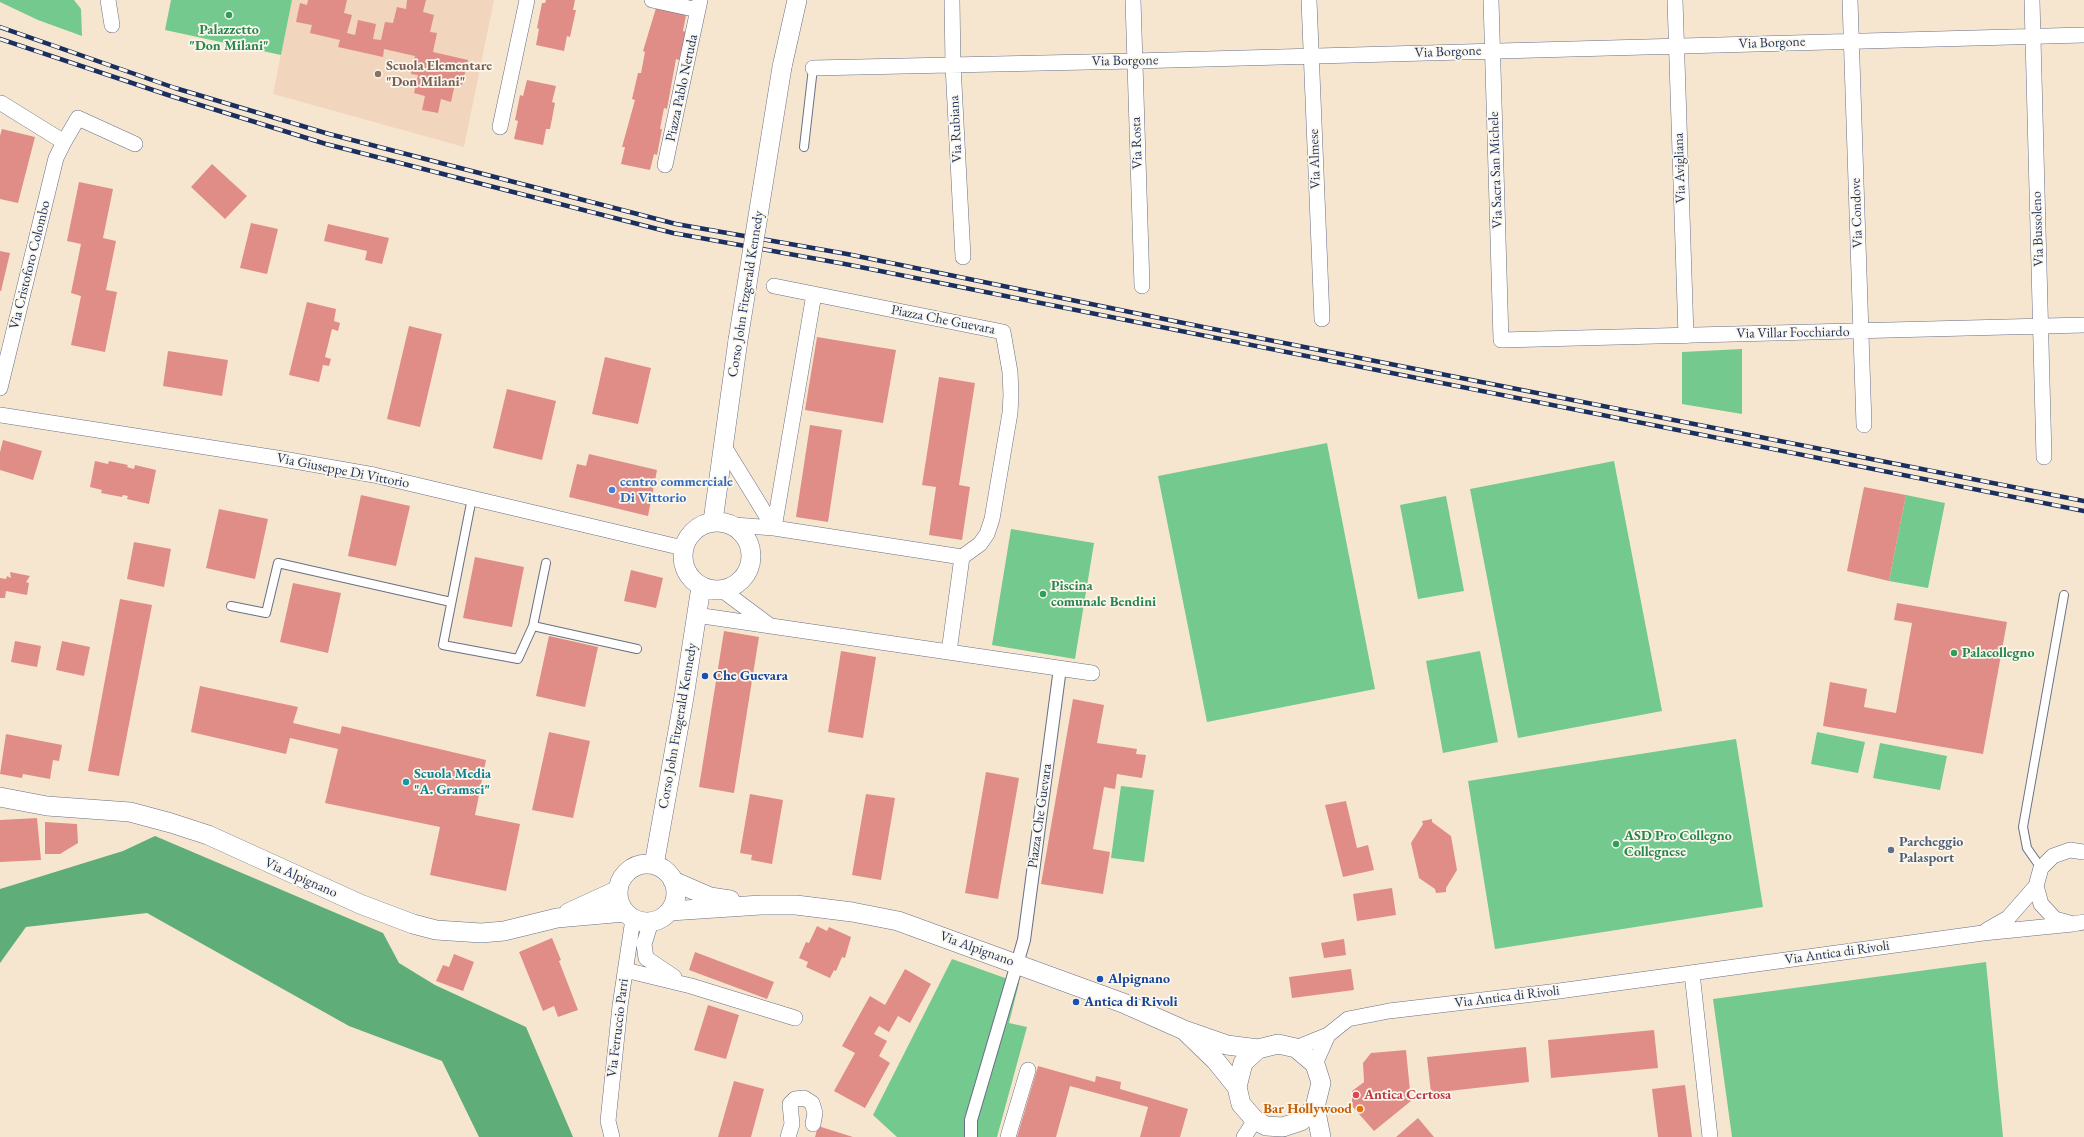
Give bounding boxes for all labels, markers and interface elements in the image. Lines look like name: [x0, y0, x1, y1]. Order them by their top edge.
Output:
marker: Palazzetto "Don Milani": [224, 10, 234, 20]
place label: Palazzetto "Don Milani": [189, 22, 269, 54]
street label: Piazza Pablo Neruda: [662, 33, 702, 143]
street label: Via Borgone: [1738, 33, 1806, 53]
street label: Via Borgone: [1414, 42, 1482, 62]
street label: Via Borgone: [1092, 52, 1158, 70]
place label: Scuola Elementare "Don Milani": [386, 58, 492, 90]
marker: Scuola Elementare "Don Milani": [373, 69, 383, 79]
street label: Via Rubiana: [946, 95, 966, 163]
street label: Via Sacra San Michele: [1486, 111, 1506, 229]
street label: Via Rosta: [1128, 117, 1146, 169]
street label: Via Almese: [1306, 129, 1324, 189]
street label: Via Avigliana: [1670, 132, 1690, 204]
street label: Via Condove: [1847, 178, 1867, 248]
street label: Via Bussoleno: [2028, 191, 2048, 267]
street label: Via Cristoforo Colombo: [6, 199, 54, 331]
street label: Corso John Fitzgerald Kennedy: [725, 210, 767, 378]
street label: Piazza Che Guevara: [890, 302, 996, 338]
street label: Via Villar Focchiardo: [1736, 324, 1850, 342]
street label: Via Giuseppe Di Vittorio: [275, 450, 411, 492]
place label: centro commerciale Di Vittorio: [620, 474, 733, 506]
marker: centro commerciale Di Vittorio: [607, 485, 617, 495]
place label: Piscina comunale Bendini: [1051, 578, 1156, 610]
marker: Piscina comunale Bendini: [1038, 589, 1048, 599]
street label: Corso John Fitzgerald Kennedy: [655, 642, 701, 810]
place label: Palacollegno: [1962, 645, 2034, 661]
marker: Palacollegno: [1949, 648, 1959, 658]
place label: Che Guevara: [713, 668, 788, 684]
marker: Che Guevara: [700, 671, 710, 681]
street label: Piazza Che Guevara: [1024, 763, 1056, 869]
place label: Scuola Media "A. Gramsci": [414, 766, 491, 798]
marker: Scuola Media "A. Gramsci": [401, 777, 411, 787]
place label: ASD Pro Collegno Collegnese: [1624, 828, 1732, 860]
place label: Parcheggio Palasport: [1899, 834, 1963, 866]
marker: ASD Pro Collegno Collegnese: [1611, 839, 1621, 849]
marker: Parcheggio Palasport: [1886, 845, 1896, 855]
street label: Via Alpignano: [262, 854, 340, 902]
street label: Via Alpignano: [937, 928, 1017, 970]
street label: Via Antica di Rivoli: [1783, 937, 1891, 969]
place label: Alpignano: [1108, 971, 1170, 987]
marker: Alpignano: [1095, 974, 1105, 984]
street label: Via Ferruccio Parri: [604, 978, 632, 1078]
street label: Via Antica di Rivoli: [1453, 982, 1561, 1012]
place label: Antica di Rivoli: [1084, 994, 1178, 1010]
marker: Antica di Rivoli: [1071, 997, 1081, 1007]
place label: Antica Certosa: [1364, 1087, 1451, 1103]
marker: Antica Certosa: [1351, 1090, 1361, 1100]
place label: Bar Hollywood: [1263, 1101, 1352, 1117]
marker: Bar Hollywood: [1355, 1104, 1365, 1114]

